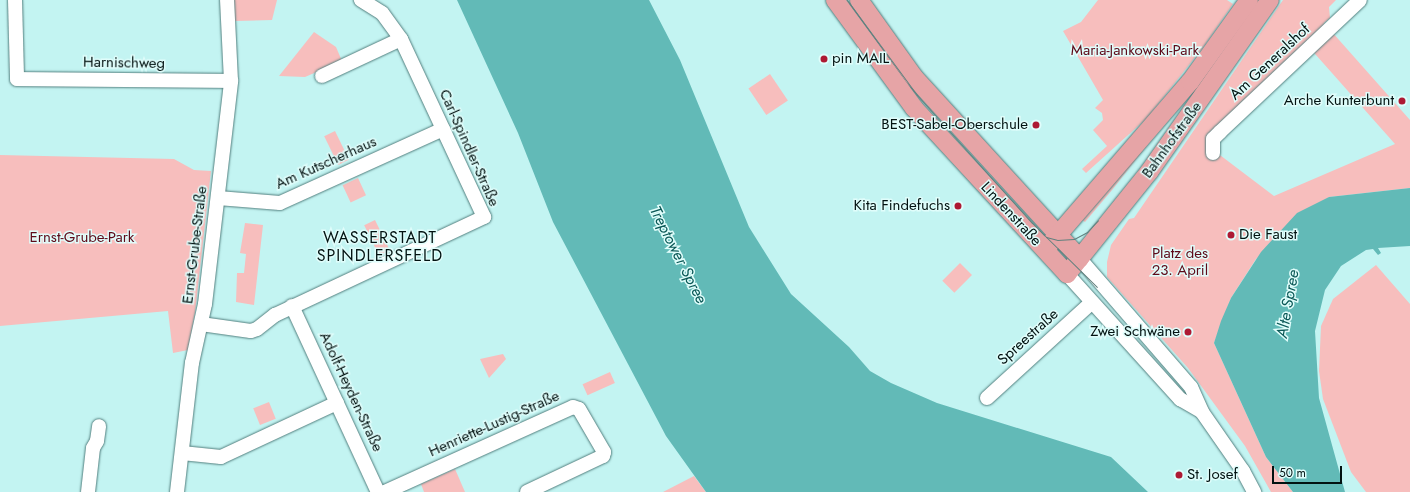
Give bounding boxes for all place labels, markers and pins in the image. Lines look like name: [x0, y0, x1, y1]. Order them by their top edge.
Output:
place label: pin MAIL: [832, 50, 889, 68]
marker: pin MAIL: [819, 54, 829, 64]
place label: Arche Kunterbunt: [1284, 92, 1394, 110]
marker: Arche Kunterbunt: [1397, 96, 1407, 106]
place label: BEST-Sabel-Oberschule: [881, 116, 1028, 134]
marker: BEST-Sabel-Oberschule: [1031, 120, 1041, 130]
place label: Kita Findefuchs: [854, 197, 950, 215]
marker: Kita Findefuchs: [953, 201, 963, 211]
place label: Die Faust: [1239, 226, 1297, 244]
marker: Die Faust: [1226, 230, 1236, 240]
place label: Zwei Schwäne: [1090, 323, 1180, 341]
marker: Zwei Schwäne: [1183, 327, 1193, 337]
place label: St. Josef: [1187, 466, 1238, 484]
marker: St. Josef: [1174, 470, 1184, 480]

